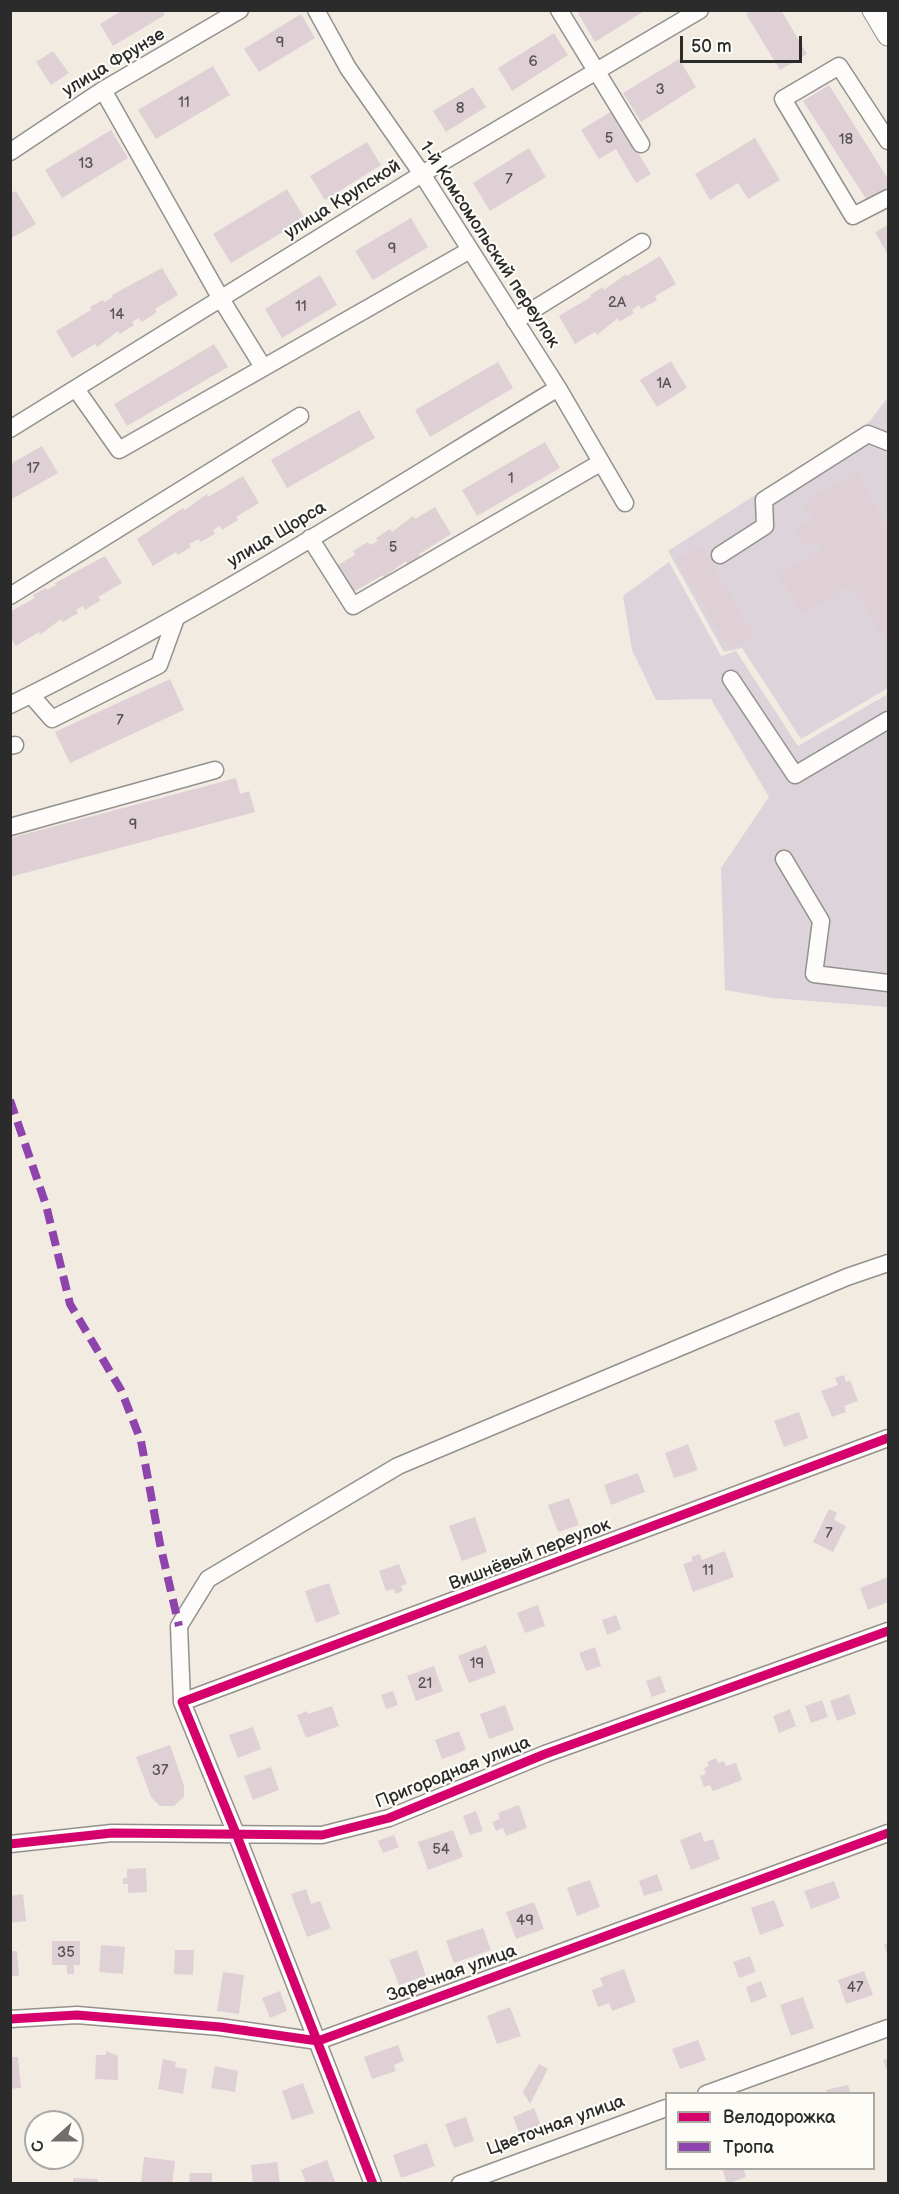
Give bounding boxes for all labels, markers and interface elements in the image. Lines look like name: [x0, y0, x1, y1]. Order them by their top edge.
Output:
street label: улица Фрунзе: [59, 24, 169, 102]
scale bar: [683, 24, 804, 62]
house number: 9: [276, 34, 284, 52]
text: 50 m: [691, 36, 732, 57]
house number: 6: [528, 53, 538, 71]
house number: 3: [655, 81, 665, 99]
house number: 11: [178, 94, 190, 112]
house number: 8: [456, 100, 464, 118]
house number: 5: [605, 130, 613, 148]
house number: 18: [839, 131, 853, 149]
street label: 1-й Комсомольский переулок: [414, 138, 564, 352]
house number: 13: [78, 155, 94, 173]
street label: улица Крупской: [281, 156, 405, 244]
house number: 7: [505, 171, 513, 189]
house number: 9: [388, 240, 396, 258]
house number: 2А: [608, 294, 626, 312]
house number: 11: [295, 298, 307, 316]
house number: 14: [110, 306, 124, 324]
house number: 1А: [657, 375, 671, 393]
house number: 17: [26, 460, 40, 478]
house number: 1: [508, 470, 514, 488]
street label: улица Щорса: [224, 497, 330, 573]
house number: 5: [389, 539, 397, 557]
house number: 7: [116, 712, 124, 730]
house number: 9: [129, 816, 137, 834]
street label: Вишнёвый переулок: [446, 1514, 614, 1596]
house number: 7: [825, 1525, 833, 1543]
house number: 11: [702, 1562, 714, 1580]
house number: 19: [470, 1655, 484, 1673]
house number: 21: [418, 1675, 432, 1693]
street label: Пригородная улица: [372, 1732, 534, 1814]
house number: 37: [152, 1762, 168, 1780]
house number: 54: [432, 1841, 450, 1859]
house number: 49: [516, 1912, 534, 1930]
street label: Заречная улица: [384, 1941, 520, 2007]
house number: 35: [57, 1944, 75, 1962]
house number: 47: [847, 1979, 863, 1997]
street label: Цветочная улица: [484, 2091, 628, 2161]
legend: [665, 2092, 875, 2170]
text: Велодорожка: [723, 2107, 836, 2128]
north arrow: [24, 2110, 84, 2170]
text: С: [28, 2137, 49, 2155]
text: Тропа: [723, 2137, 774, 2158]

